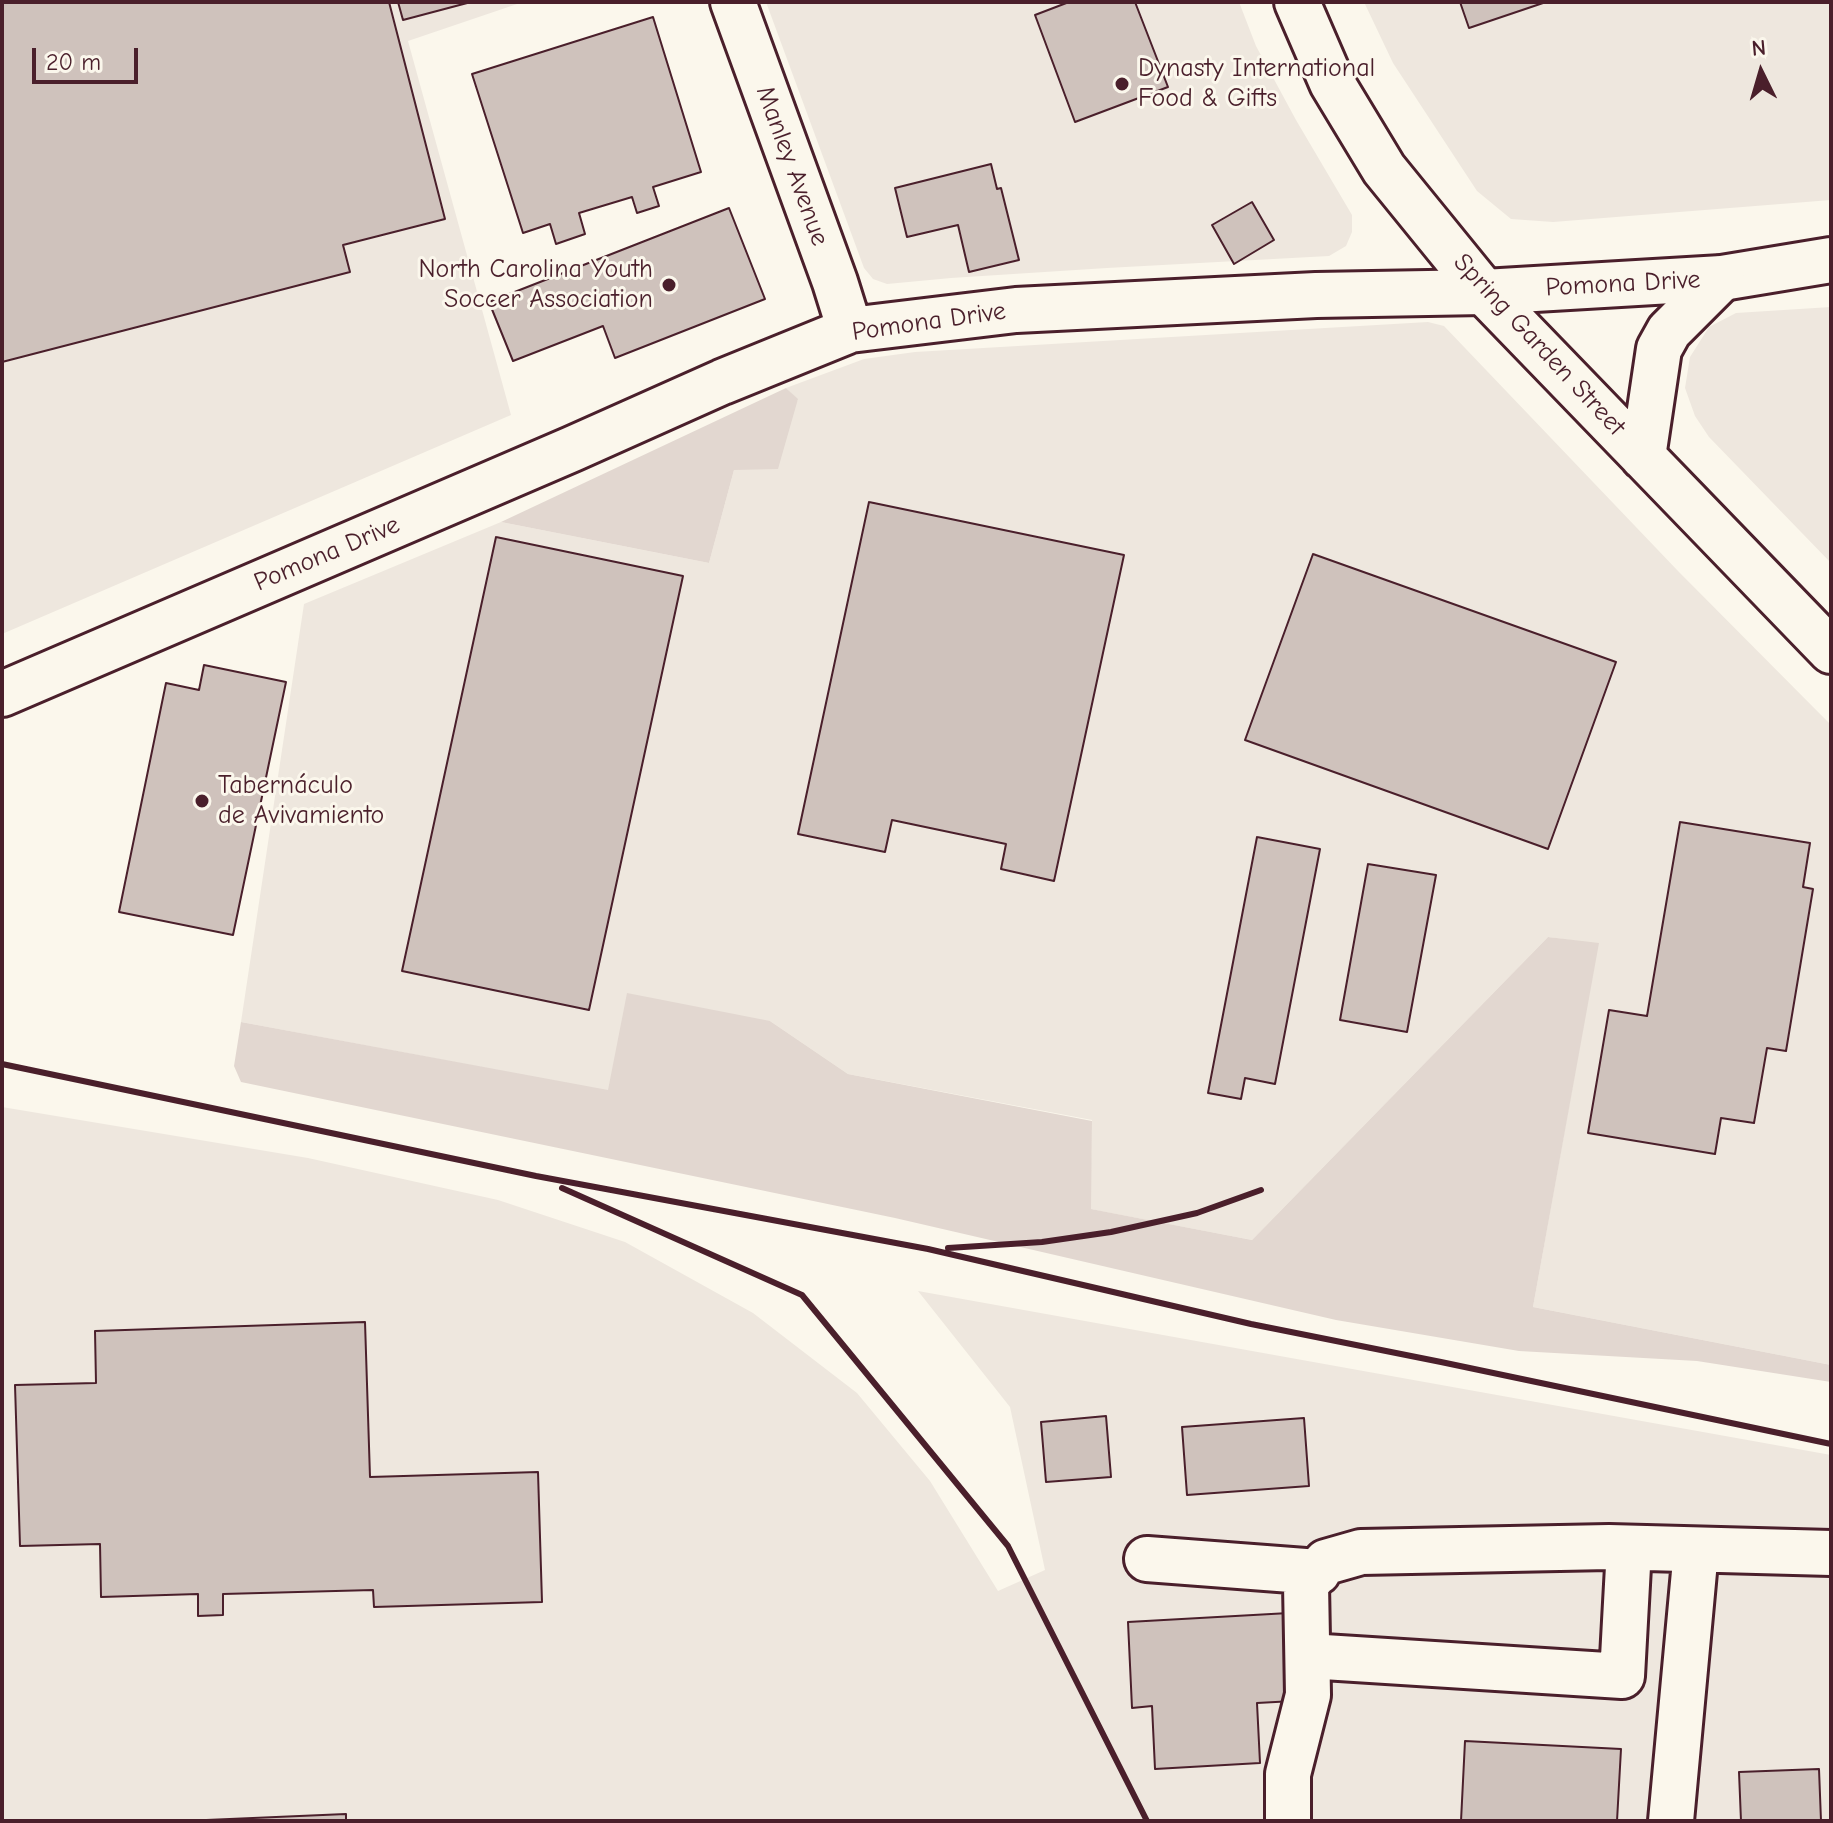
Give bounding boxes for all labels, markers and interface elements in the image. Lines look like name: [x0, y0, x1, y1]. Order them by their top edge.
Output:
scale bar: [36, 32, 142, 82]
north arrow: [1721, 32, 1801, 112]
text: N: [1751, 35, 1767, 62]
text: 20 m: [46, 48, 101, 76]
place label: Dynasty International Food & Gifts: [1138, 53, 1375, 114]
marker: Dynasty International Food & Gifts: [1113, 75, 1131, 93]
street label: Manley Avenue: [749, 82, 835, 250]
street label: Spring Garden Street: [1447, 247, 1631, 443]
place label: North Carolina Youth Soccer Association: [418, 254, 653, 316]
street label: Pomona Drive: [1545, 264, 1701, 304]
marker: North Carolina Youth Soccer Association: [660, 276, 678, 294]
street label: Pomona Drive: [850, 296, 1008, 348]
street label: Pomona Drive: [250, 509, 404, 599]
place label: Tabernáculo de Avivamiento: [218, 770, 384, 832]
marker: Tabernáculo de Avivamiento: [193, 792, 211, 810]

